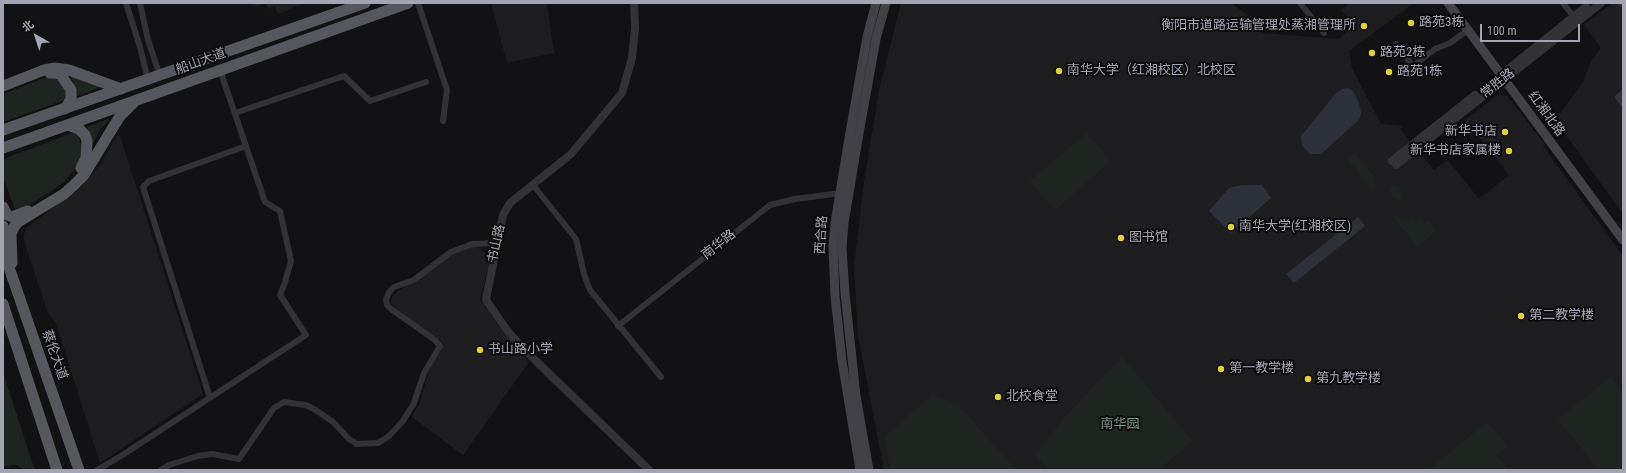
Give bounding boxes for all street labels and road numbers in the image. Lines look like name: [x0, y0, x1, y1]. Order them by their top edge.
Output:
street label: 船山大道: [174, 46, 228, 78]
street label: 常胜路: [1478, 66, 1518, 102]
street label: 红湘北路: [1524, 88, 1568, 140]
street label: 西合路: [813, 215, 831, 255]
street label: 书山路: [485, 223, 509, 265]
street label: 南华路: [699, 227, 739, 263]
street label: 蔡伦大道: [38, 328, 70, 382]

